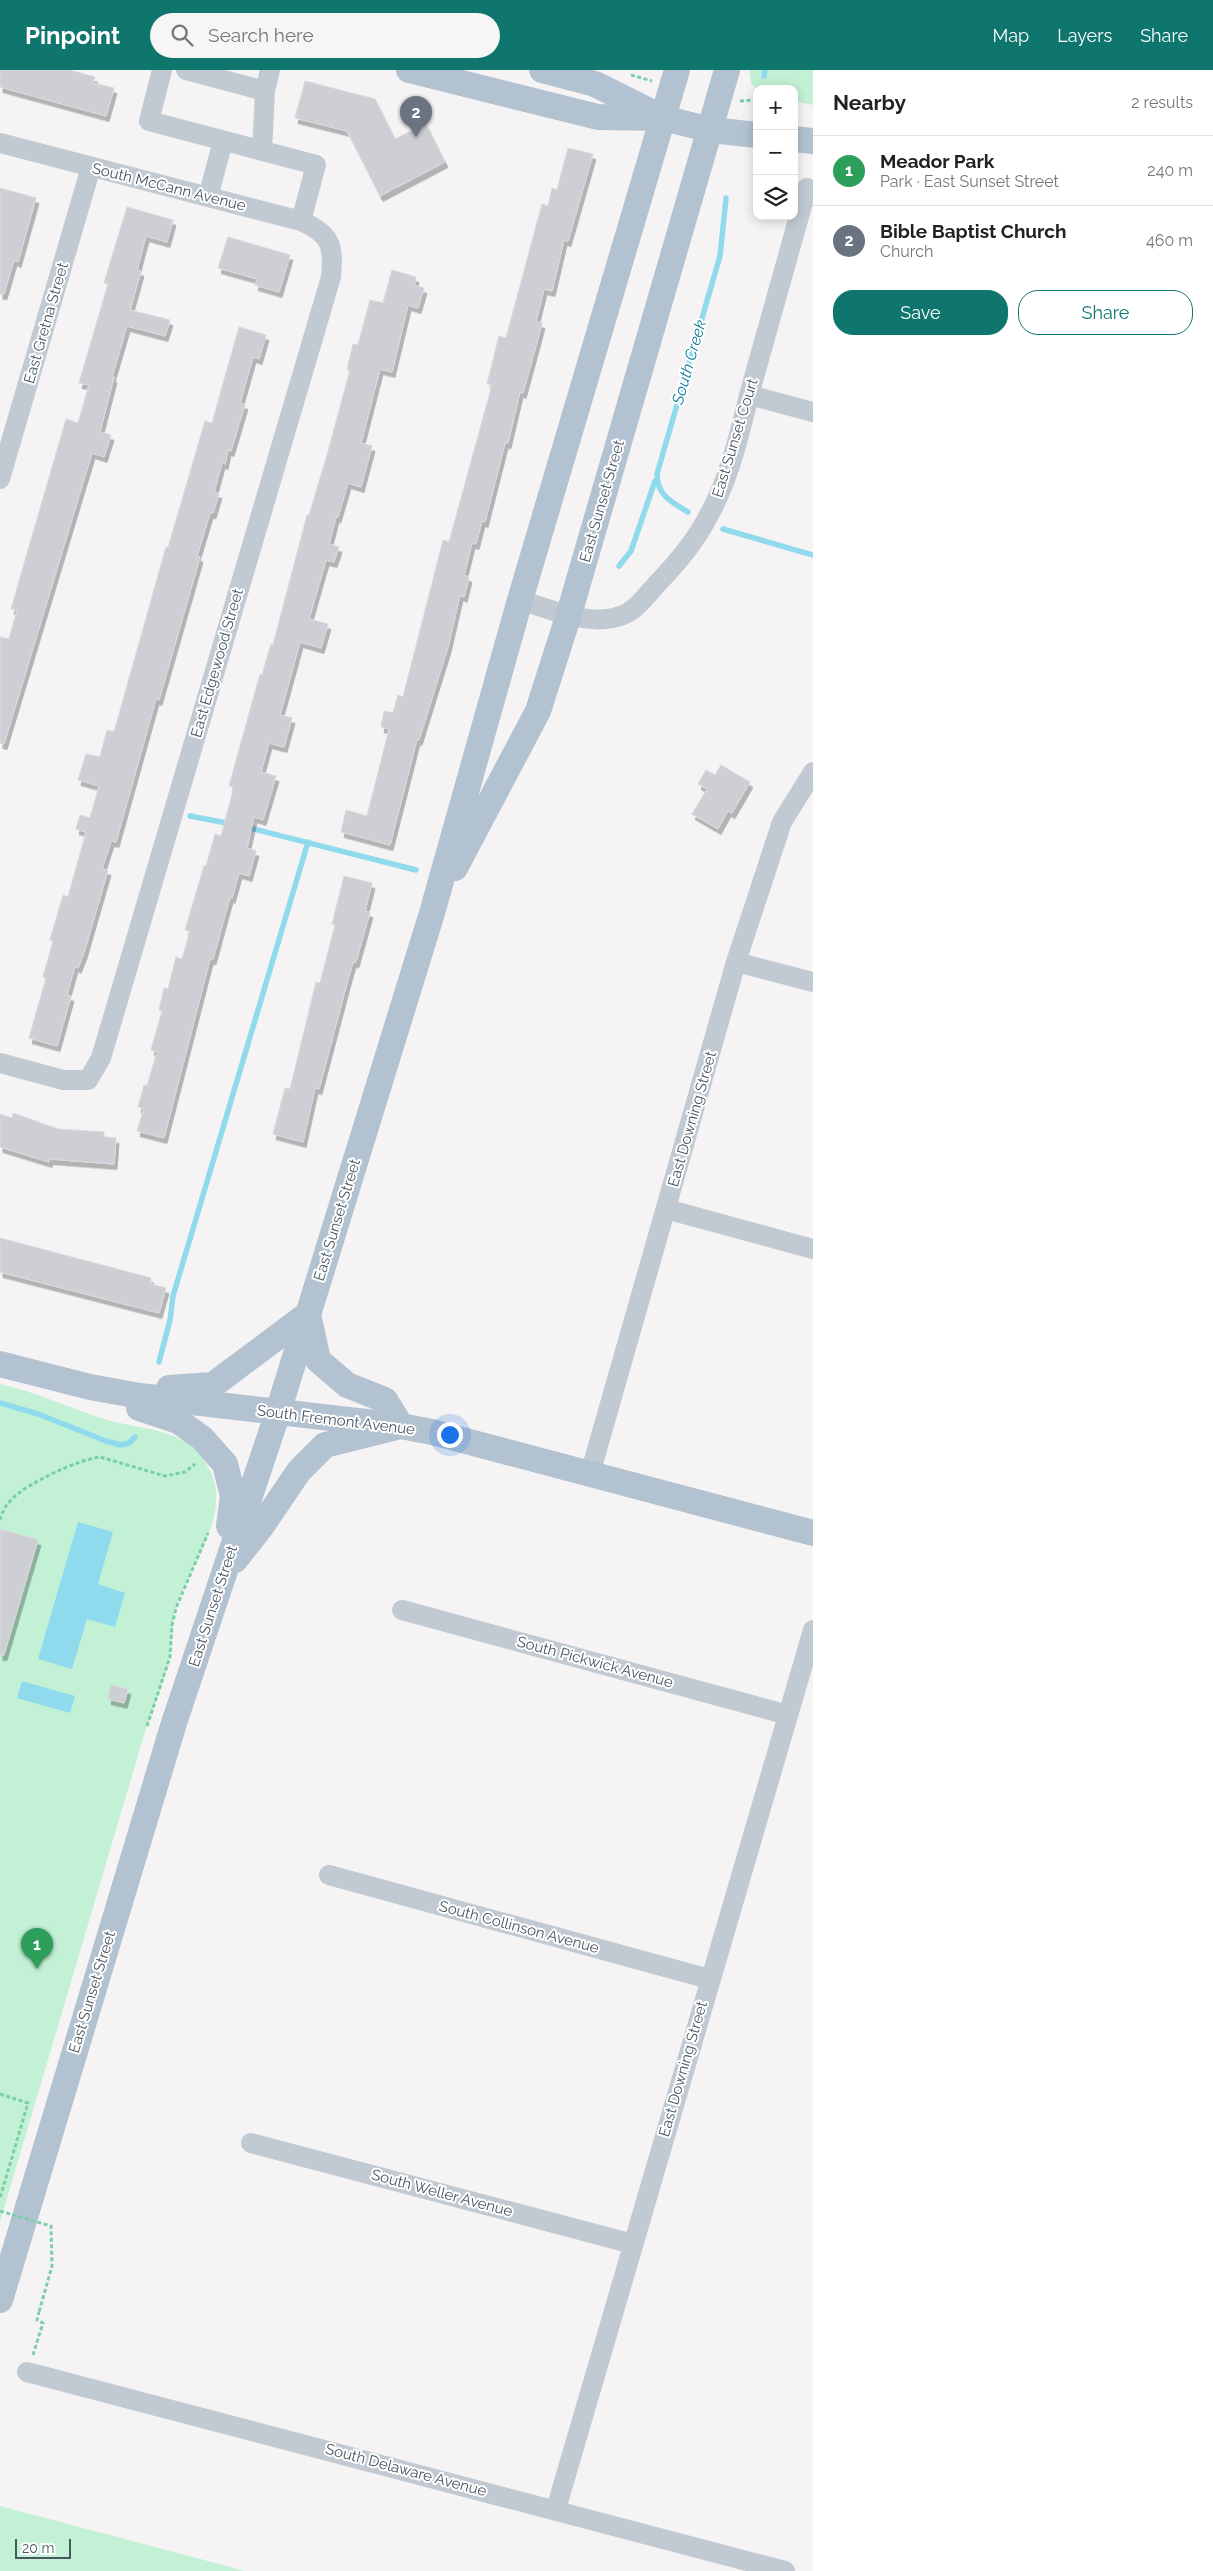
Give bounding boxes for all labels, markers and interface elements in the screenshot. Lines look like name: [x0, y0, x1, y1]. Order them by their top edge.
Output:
search box: [150, 13, 500, 58]
text: Pinpoint: [25, 21, 120, 50]
icon: search: [168, 21, 196, 49]
text: Search here: [208, 24, 314, 46]
text: Map: [993, 25, 1029, 46]
text: Layers: [1057, 25, 1112, 46]
text: Share: [1140, 25, 1188, 46]
map controls: [753, 85, 798, 220]
button: +: [753, 85, 798, 130]
text: Nearby: [833, 90, 906, 115]
text: 2 results: [1131, 93, 1193, 112]
pin: 2: [400, 96, 432, 137]
button: −: [753, 130, 798, 175]
text: Meador Park: [880, 150, 994, 172]
street label: South McCann Avenue: [90, 159, 248, 215]
text: 1: [845, 161, 853, 180]
text: 240 m: [1147, 161, 1193, 180]
text: Park · East Sunset Street: [880, 172, 1059, 191]
button: layers: [753, 175, 798, 220]
text: Bible Baptist Church: [880, 220, 1067, 242]
text: 2: [844, 231, 854, 250]
text: 460 m: [1146, 231, 1193, 250]
text: Church: [880, 242, 933, 261]
street label: East Gretna Street: [20, 260, 72, 386]
button: Save: [833, 290, 1008, 335]
button: Share: [1018, 290, 1193, 335]
water label: South Creek: [668, 317, 710, 407]
street label: East Sunset Court: [708, 376, 762, 500]
street label: East Sunset Street: [576, 438, 628, 564]
street label: East Edgewood Street: [187, 587, 247, 739]
street label: East Downing Street: [664, 1049, 720, 1189]
street label: East Sunset Street: [310, 1157, 364, 1283]
street label: South Fremont Avenue: [256, 1401, 416, 1439]
your location: [437, 1422, 463, 1448]
street label: East Sunset Street: [185, 1543, 241, 1669]
street label: South Pickwick Avenue: [515, 1632, 675, 1692]
street label: South Collinson Avenue: [437, 1897, 601, 1957]
pin: 1: [21, 1928, 53, 1969]
street label: East Sunset Street: [65, 1929, 119, 2055]
street label: East Downing Street: [655, 1999, 711, 2139]
street label: South Weller Avenue: [369, 2165, 515, 2221]
street label: South Delaware Avenue: [323, 2440, 489, 2500]
scale bar: [15, 2536, 71, 2559]
text: 20 m: [22, 2540, 54, 2556]

